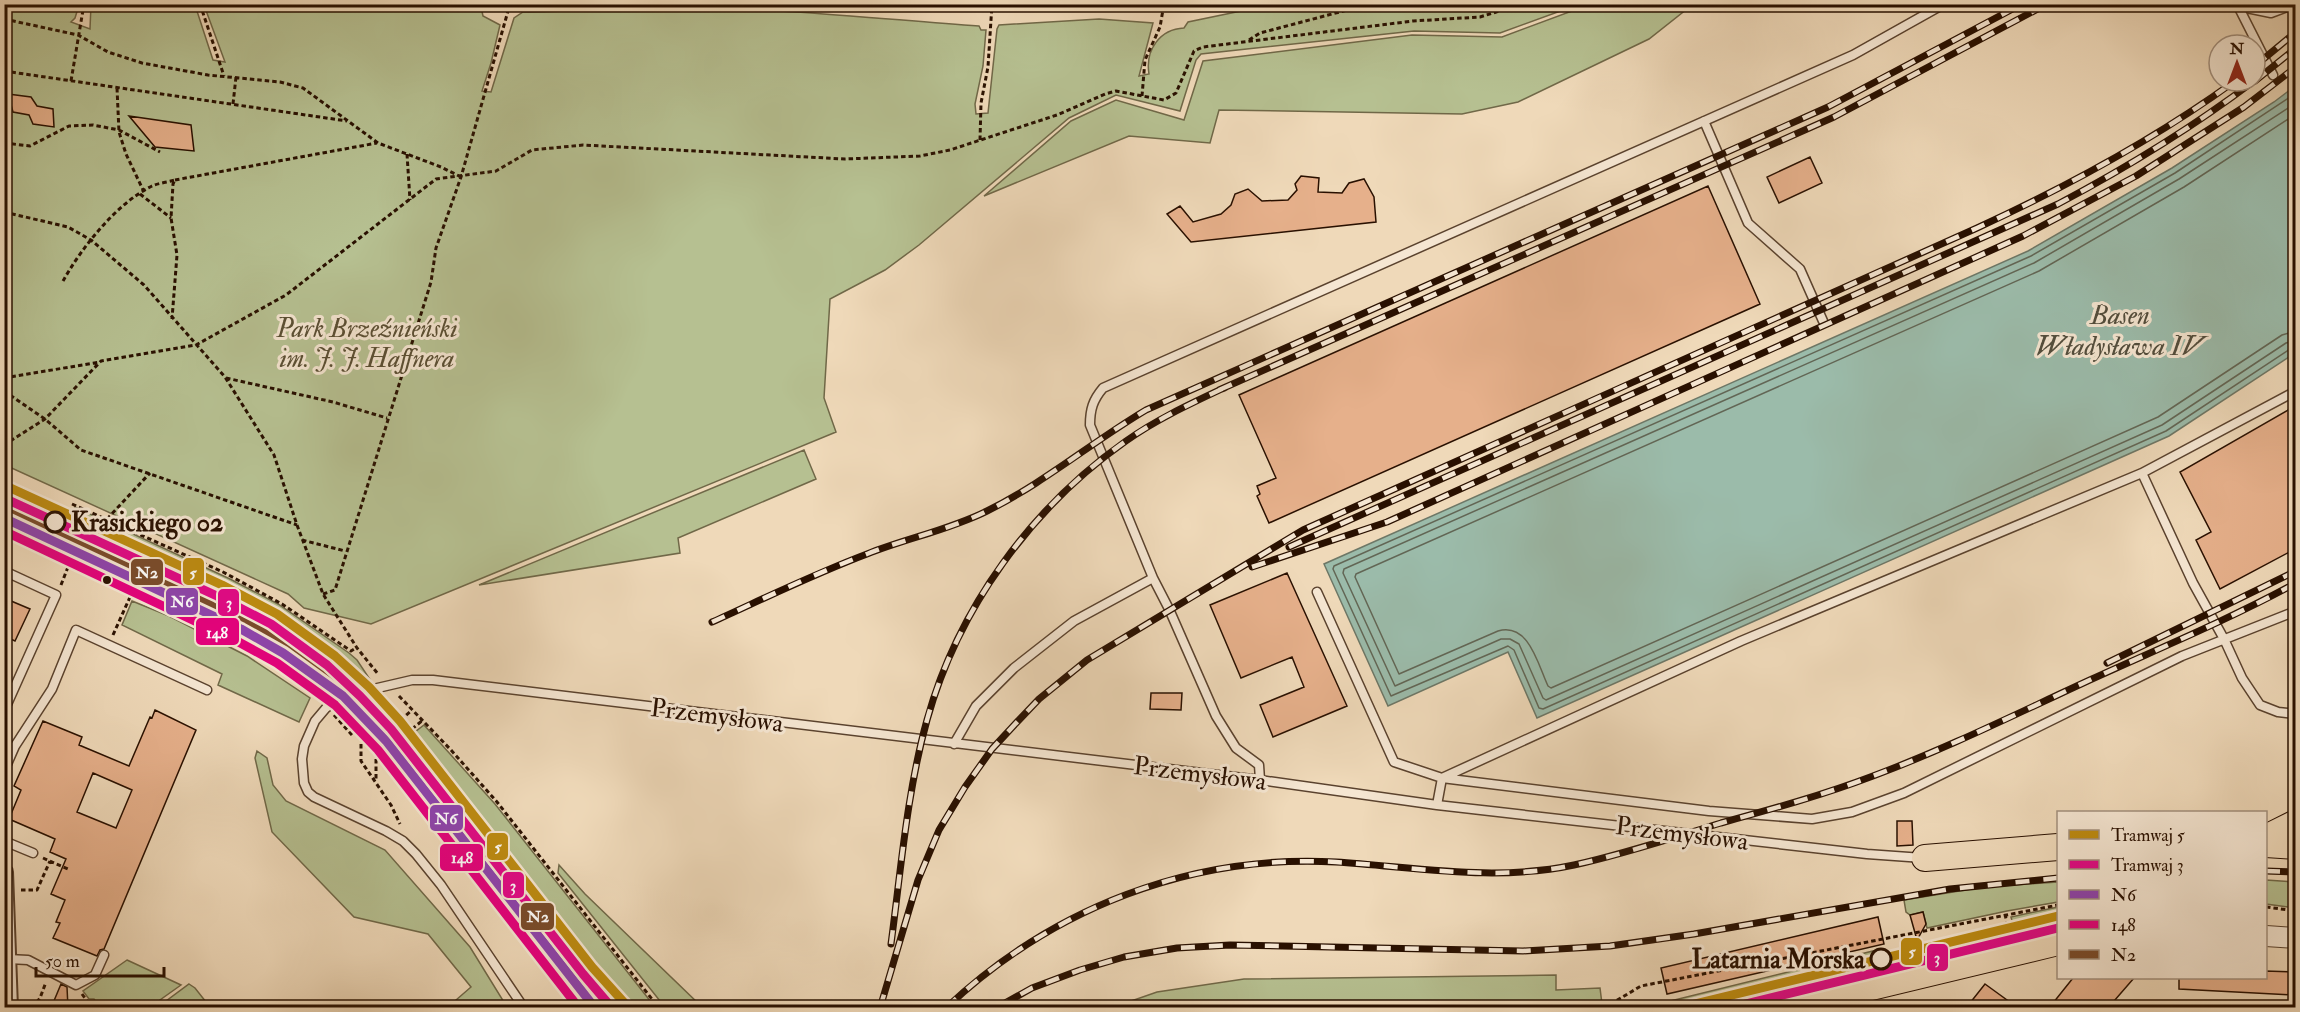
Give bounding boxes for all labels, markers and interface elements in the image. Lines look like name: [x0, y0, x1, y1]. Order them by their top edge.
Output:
north arrow: [2207, 33, 2267, 93]
text: N: [2229, 39, 2245, 59]
water label: Basen Władysława IV: [2036, 299, 2209, 363]
park label: Park Brzeźnieński im. J. J. Haffnera: [275, 313, 458, 375]
place label: Krasickiego 02: [71, 507, 223, 540]
marker: Krasickiego 02: [44, 511, 66, 533]
line badge: 5: [182, 557, 205, 586]
line badge: N2: [130, 558, 164, 586]
text: N2: [135, 563, 158, 583]
text: 5: [189, 563, 197, 583]
unlabelled marker: [101, 574, 113, 586]
line badge: N6: [165, 587, 199, 616]
line badge: 3: [217, 588, 240, 617]
text: N6: [170, 592, 195, 612]
text: 3: [226, 593, 232, 613]
line badge: 148: [195, 617, 240, 646]
text: 148: [206, 623, 228, 643]
street label: Przemysłowa: [649, 692, 785, 740]
street label: Przemysłowa: [1132, 750, 1268, 798]
line badge: N6: [429, 804, 464, 832]
text: N6: [434, 809, 459, 829]
street label: Przemysłowa: [1614, 810, 1750, 858]
legend: [2057, 811, 2267, 979]
text: Tramwaj 5: [2111, 824, 2185, 847]
line badge: 5: [486, 832, 509, 861]
text: 5: [494, 837, 502, 857]
line badge: 148: [439, 843, 484, 872]
text: 148: [451, 848, 473, 868]
text: Tramwaj 3: [2111, 854, 2184, 877]
line badge: 3: [502, 871, 525, 899]
text: 3: [510, 876, 516, 896]
text: N6: [2111, 884, 2137, 907]
line badge: N2: [520, 902, 555, 931]
text: N2: [526, 907, 549, 927]
text: 148: [2111, 914, 2136, 937]
line badge: 5: [1900, 937, 1923, 966]
scale bar: [36, 940, 164, 978]
text: 5: [1908, 942, 1916, 962]
line badge: 3: [1926, 943, 1949, 972]
place label: Latarnia Morska: [1692, 944, 1866, 976]
text: N2: [2111, 944, 2136, 967]
marker: Latarnia Morska: [1870, 948, 1892, 970]
text: 3: [1934, 948, 1940, 968]
text: 50 m: [45, 950, 80, 973]

